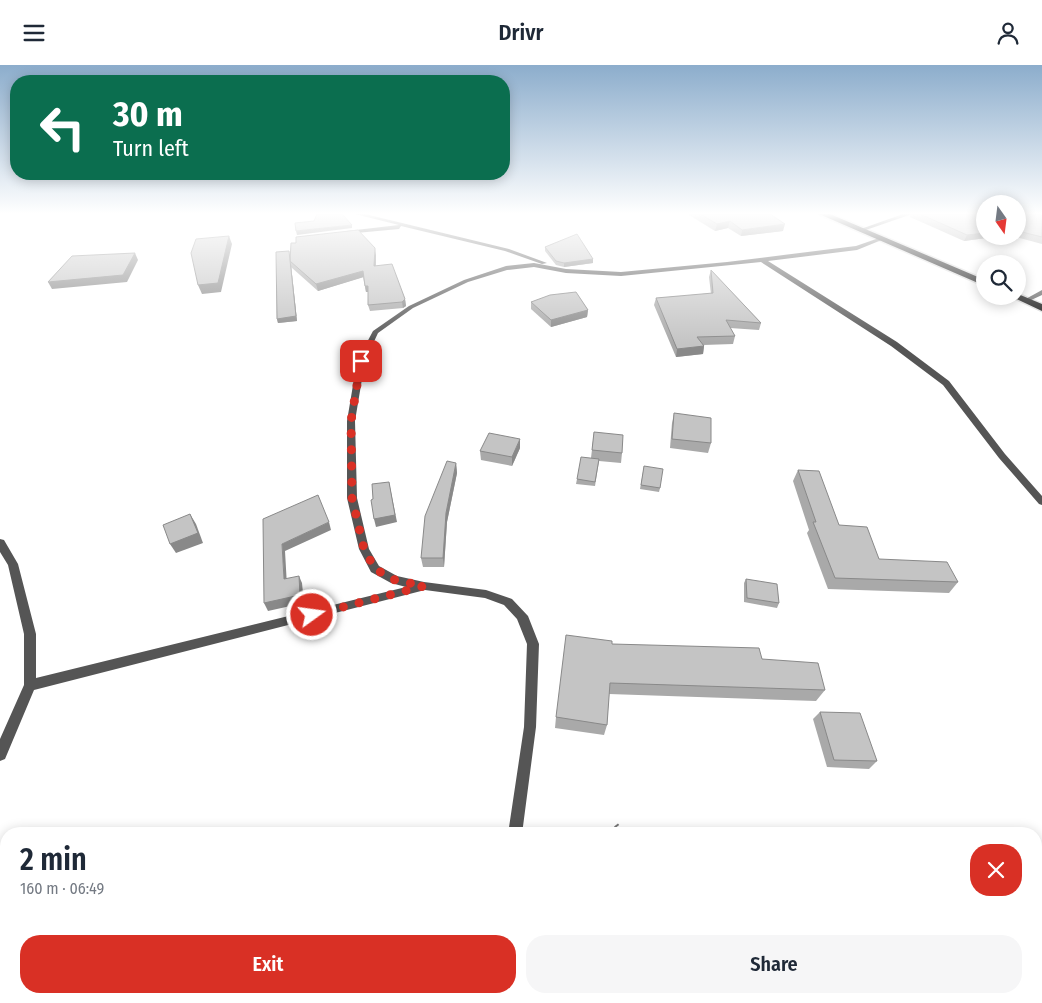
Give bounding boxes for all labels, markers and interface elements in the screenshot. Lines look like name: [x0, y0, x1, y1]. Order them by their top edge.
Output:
icon: menu: [20, 19, 48, 47]
text: Drivr: [499, 19, 543, 46]
icon: person: [994, 19, 1022, 47]
text: 30 m: [113, 93, 183, 135]
icon: left: [30, 95, 95, 160]
text: Turn left: [113, 135, 189, 162]
north arrow: [976, 195, 1026, 245]
map controls: [976, 195, 1026, 305]
button: search: [976, 255, 1026, 305]
pin: [340, 340, 382, 382]
icon: arrive: [347, 347, 375, 375]
position arrow: [285, 588, 337, 640]
text: 2 min: [20, 842, 87, 878]
button: close: [970, 844, 1022, 896]
text: 160 m · 06:49: [20, 879, 104, 898]
button: Exit: [20, 935, 516, 993]
button: Share: [526, 935, 1022, 993]

